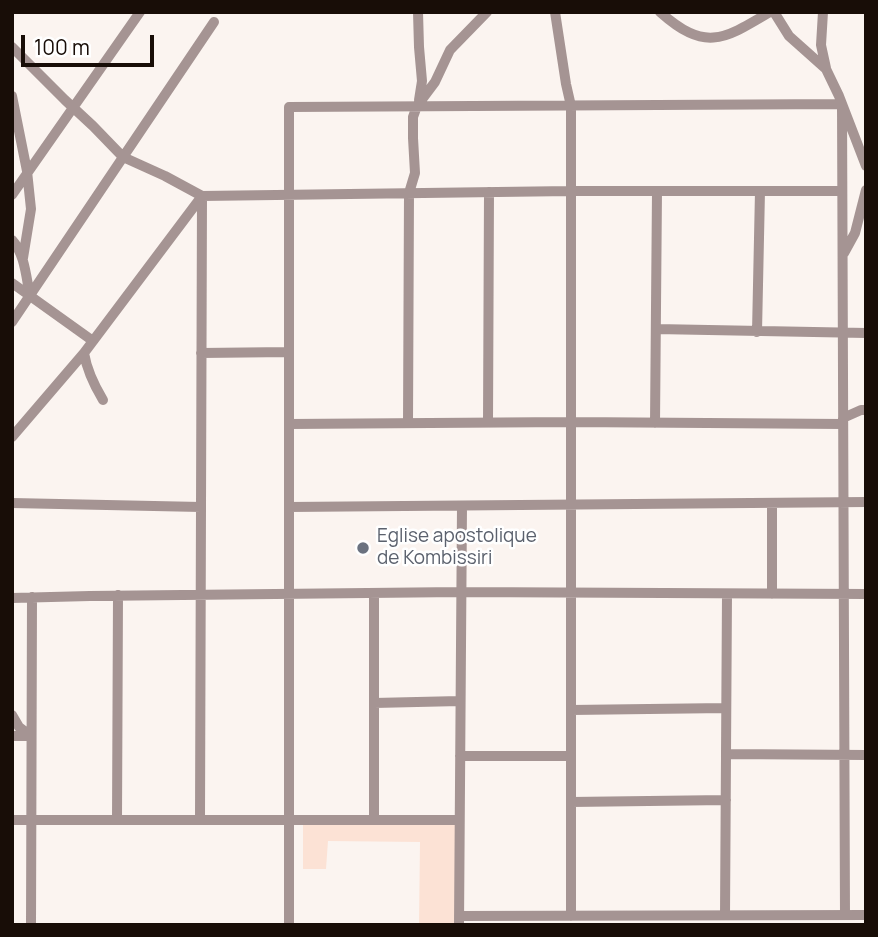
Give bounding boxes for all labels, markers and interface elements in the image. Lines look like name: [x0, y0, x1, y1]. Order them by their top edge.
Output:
scale bar: [24, 21, 158, 65]
text: 100 m: [34, 33, 90, 61]
place label: Eglise apostolique de Kombissiri: [377, 526, 537, 570]
marker: Eglise apostolique de Kombissiri: [355, 540, 371, 556]

